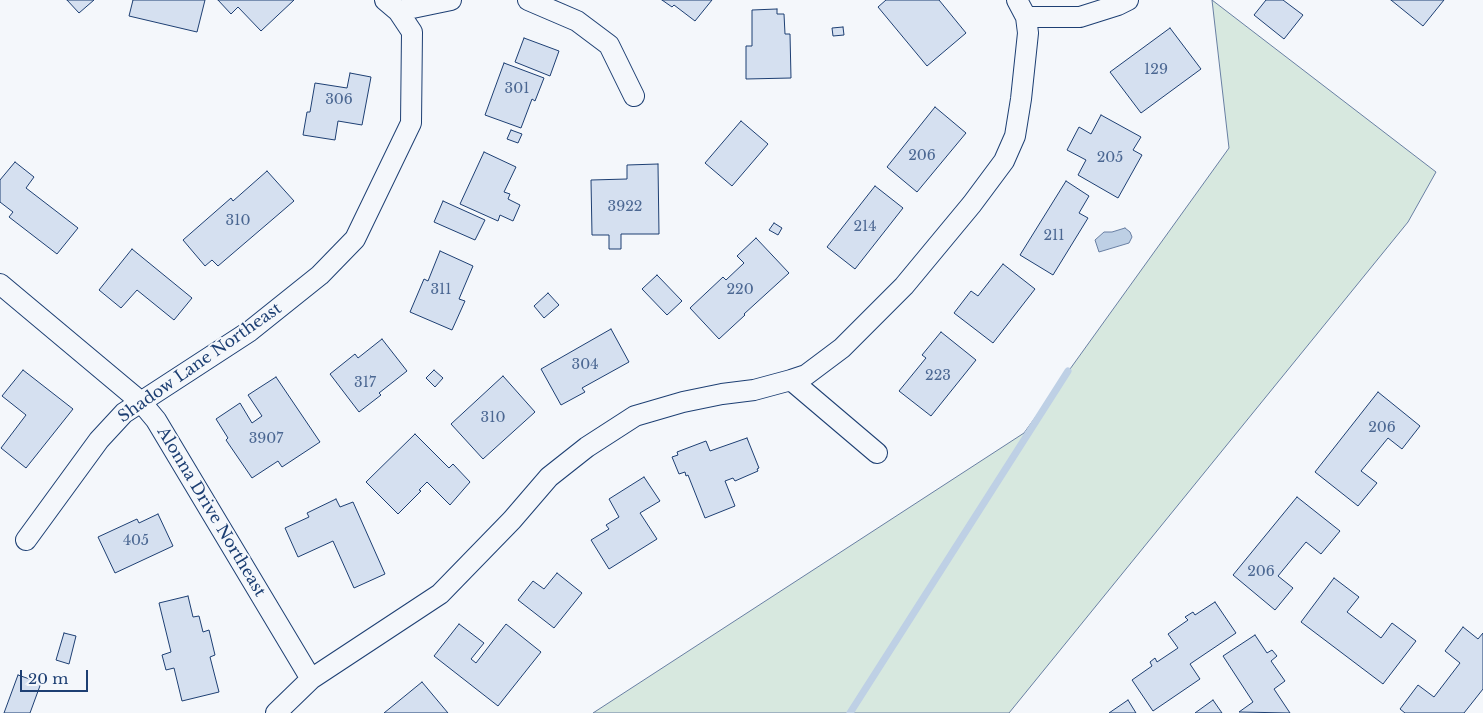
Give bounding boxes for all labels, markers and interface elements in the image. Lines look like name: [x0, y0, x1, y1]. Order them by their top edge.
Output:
house number: 129: [1144, 62, 1168, 78]
house number: 301: [505, 81, 529, 97]
house number: 306: [325, 92, 353, 108]
house number: 206: [908, 148, 936, 164]
house number: 205: [1097, 150, 1123, 166]
house number: 3922: [608, 199, 642, 215]
house number: 310: [226, 213, 250, 229]
house number: 214: [853, 219, 877, 235]
house number: 211: [1043, 228, 1065, 244]
house number: 311: [430, 282, 452, 298]
house number: 220: [726, 282, 754, 298]
street label: Shadow Lane Northeast: [115, 299, 285, 427]
house number: 304: [572, 357, 598, 373]
house number: 223: [925, 368, 951, 384]
house number: 317: [354, 375, 376, 391]
house number: 310: [481, 410, 505, 426]
house number: 206: [1368, 420, 1396, 436]
street label: Alonna Drive Northeast: [153, 424, 269, 600]
house number: 3907: [249, 431, 283, 447]
house number: 405: [123, 533, 149, 549]
house number: 206: [1247, 564, 1275, 580]
scale bar: [22, 660, 90, 692]
text: 20 m: [28, 669, 68, 688]

